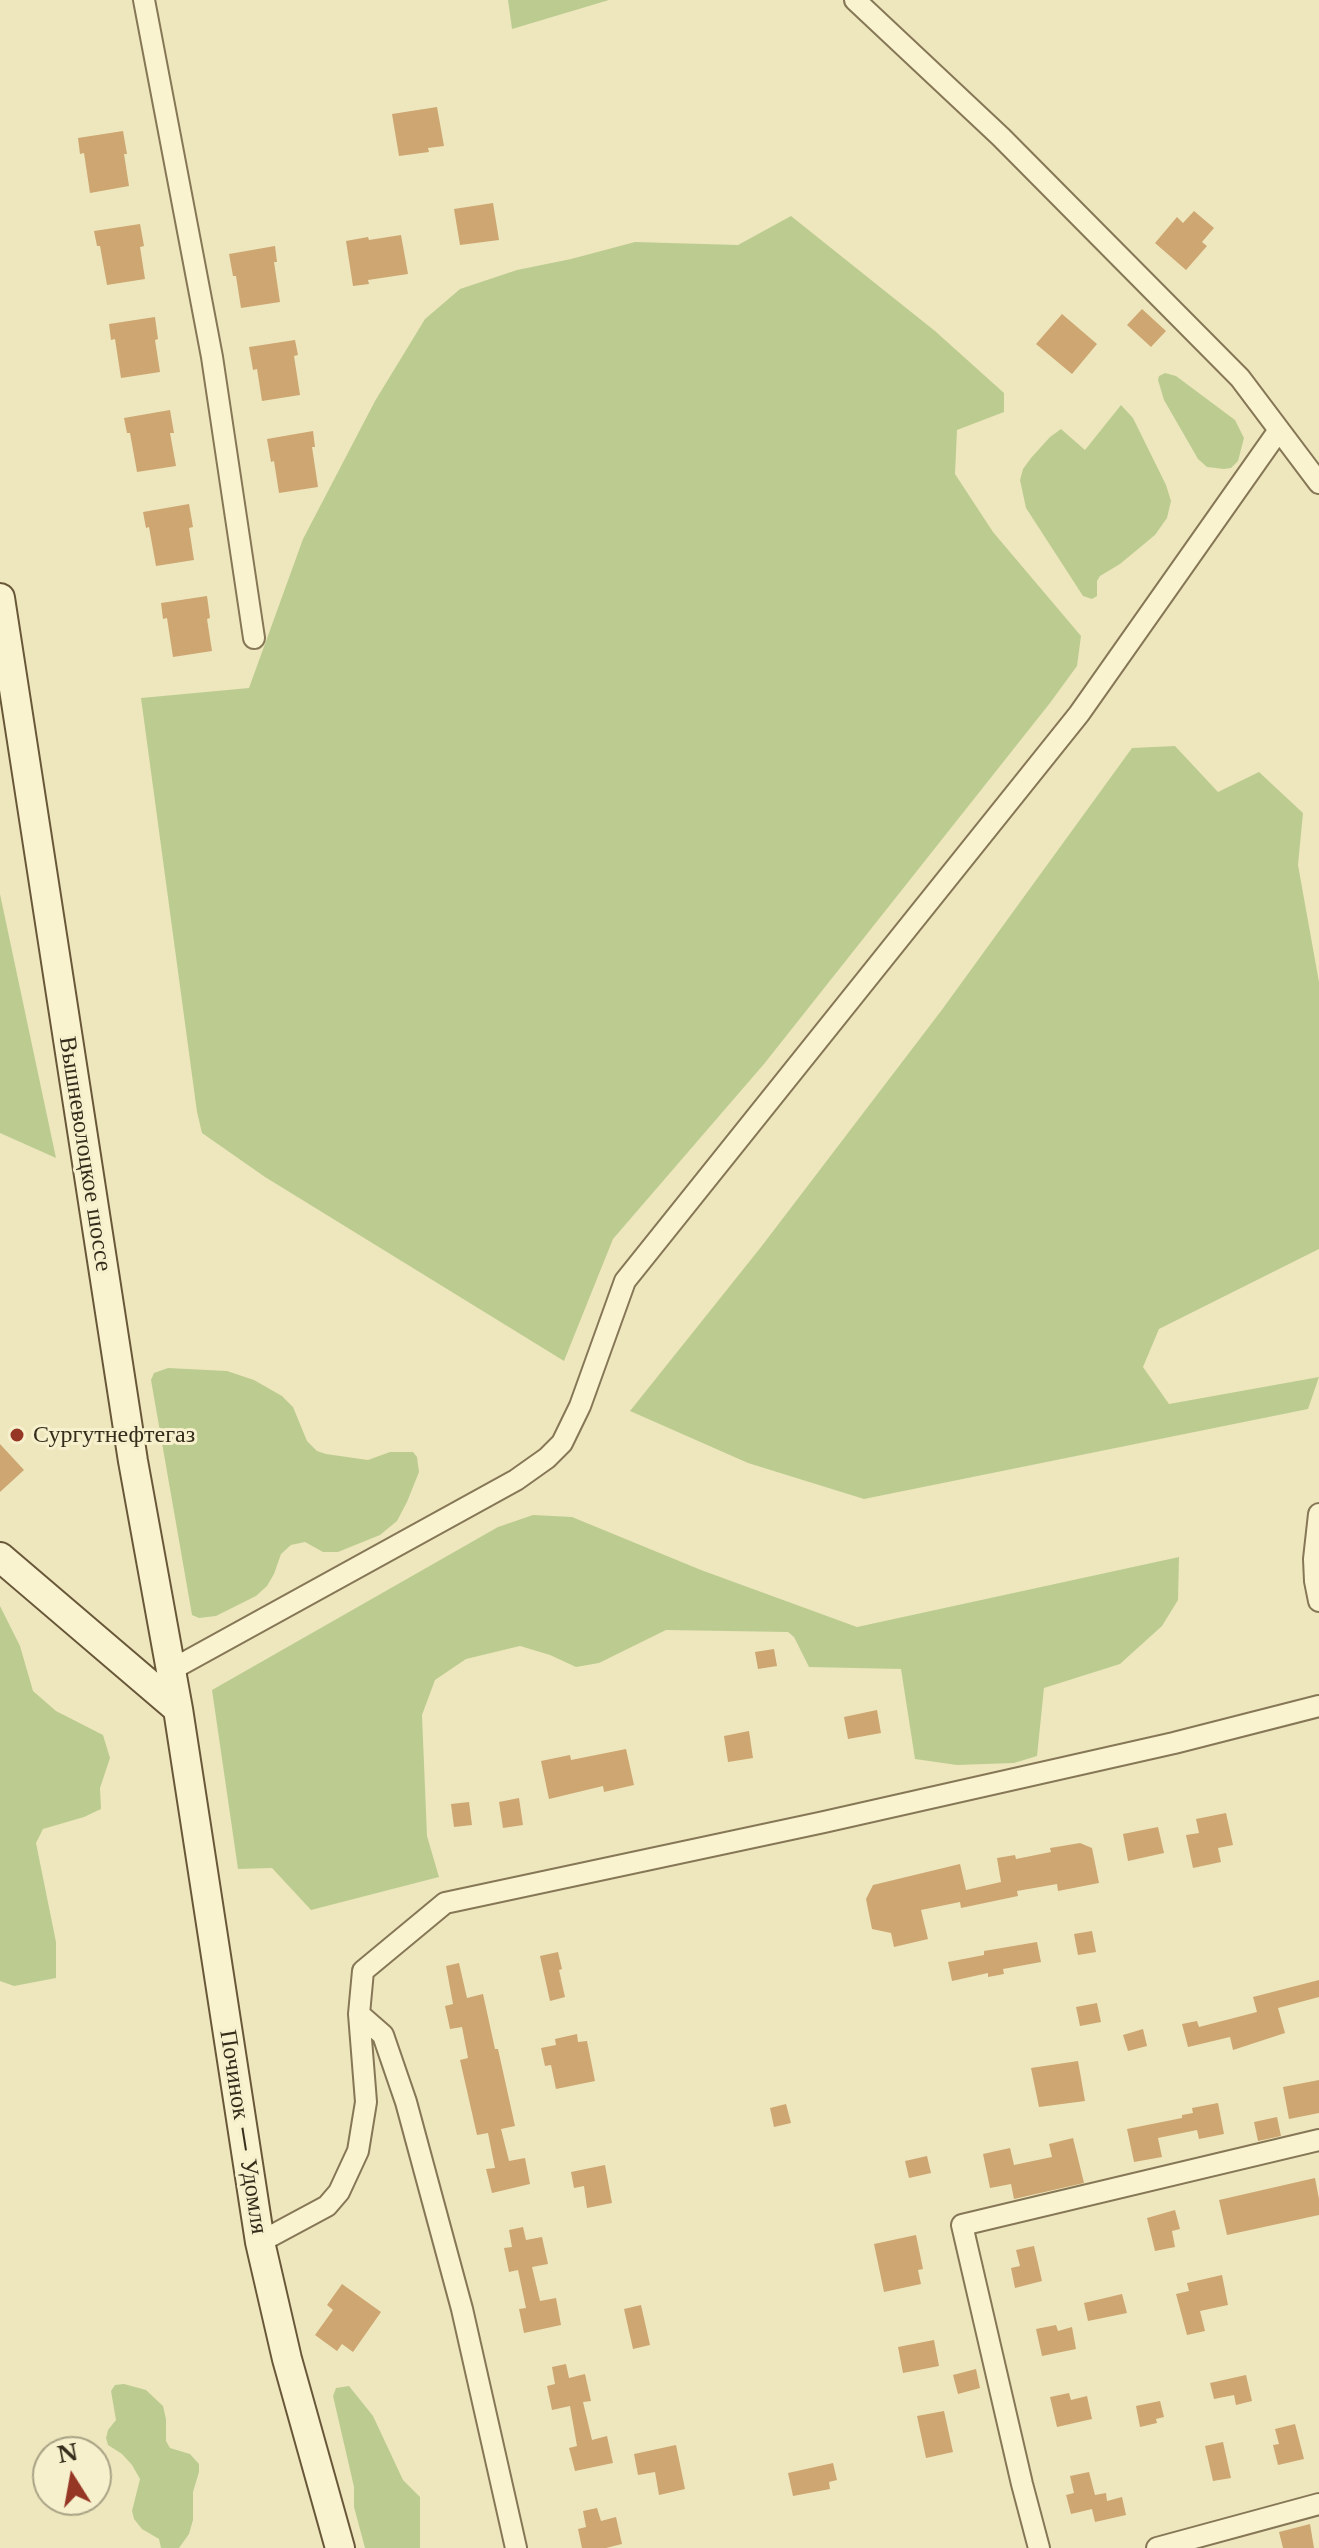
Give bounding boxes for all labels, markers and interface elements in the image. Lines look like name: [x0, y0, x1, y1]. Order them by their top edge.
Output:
street label: Вышневолоцкое шоссе: [52, 1035, 118, 1273]
place label: Сургутнефтегаз: [33, 1421, 195, 1449]
marker: Сургутнефтегаз: [8, 1426, 26, 1444]
street label: Починок — Удомля: [213, 2028, 273, 2236]
north arrow: [32, 2436, 112, 2516]
text: N: [55, 2439, 80, 2469]

